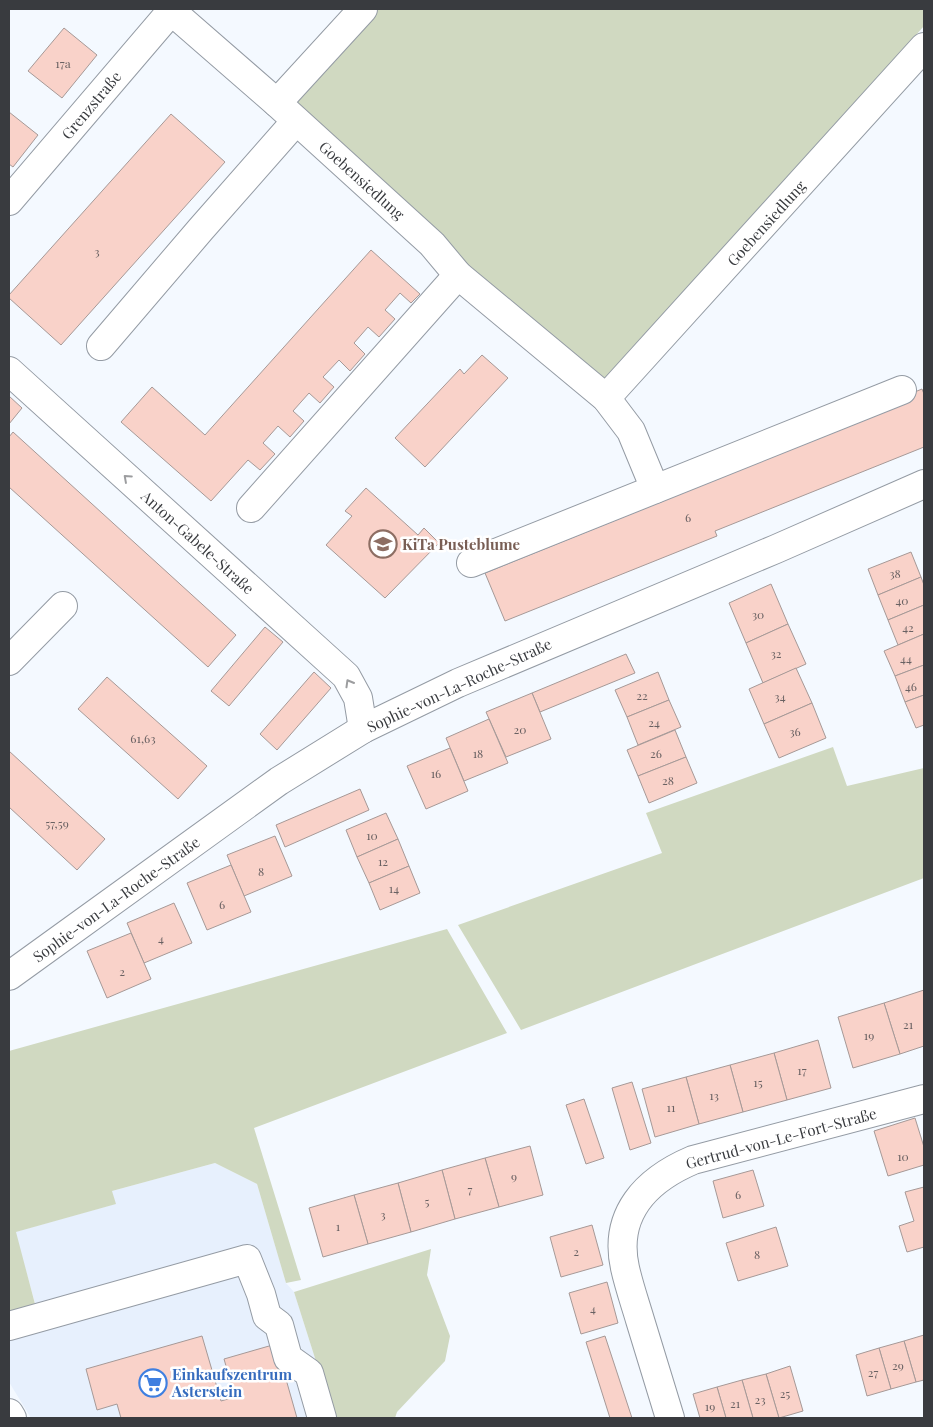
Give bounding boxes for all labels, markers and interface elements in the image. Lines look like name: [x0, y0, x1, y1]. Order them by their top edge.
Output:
house number: 17a: [55, 55, 71, 71]
street label: Grenzstraße: [57, 67, 125, 143]
street label: Goebensiedlung: [315, 136, 409, 224]
street label: Goebensiedlung: [722, 176, 810, 270]
house number: 3: [94, 243, 100, 259]
one-way arrow: [124, 475, 133, 484]
street label: Anton-Gabele-Straße: [137, 485, 259, 598]
house number: 6: [685, 509, 691, 525]
school or university icon: KiTa Pusteblume: [368, 529, 398, 559]
place label: KiTa Pusteblume: [402, 534, 521, 554]
house number: 38: [889, 565, 901, 581]
house number: 40: [895, 592, 909, 608]
house number: 30: [752, 606, 764, 622]
house number: 42: [902, 619, 914, 635]
street label: Sophie-von-La-Roche-Straße: [363, 633, 555, 737]
house number: 32: [770, 645, 782, 661]
house number: 44: [900, 650, 912, 666]
house number: 46: [905, 678, 917, 694]
one-way arrow: [346, 679, 356, 688]
house number: 22: [636, 687, 648, 703]
house number: 34: [774, 688, 786, 704]
house number: 24: [648, 714, 660, 730]
house number: 20: [514, 721, 526, 737]
house number: 36: [789, 723, 801, 739]
house number: 61,63: [130, 730, 156, 746]
house number: 18: [473, 745, 483, 761]
house number: 26: [650, 745, 662, 761]
house number: 16: [431, 765, 441, 781]
house number: 28: [662, 772, 674, 788]
house number: 57,59: [45, 815, 69, 831]
house number: 10: [366, 827, 378, 843]
street label: Sophie-von-La-Roche-Straße: [29, 832, 203, 966]
house number: 12: [378, 853, 388, 869]
house number: 8: [258, 863, 264, 879]
house number: 14: [389, 880, 399, 896]
house number: 6: [219, 896, 225, 912]
house number: 4: [158, 930, 164, 946]
house number: 2: [119, 963, 125, 979]
house number: 21: [903, 1016, 914, 1032]
house number: 19: [864, 1027, 874, 1043]
house number: 17: [797, 1062, 807, 1078]
house number: 15: [753, 1074, 763, 1090]
house number: 13: [709, 1087, 719, 1103]
house number: 11: [667, 1099, 676, 1115]
street label: Gertrud-von-Le-Fort-Straße: [683, 1103, 879, 1173]
house number: 10: [897, 1148, 909, 1164]
house number: 9: [511, 1168, 517, 1184]
house number: 7: [468, 1181, 473, 1197]
house number: 6: [735, 1186, 741, 1202]
house number: 5: [425, 1193, 430, 1209]
house number: 3: [380, 1206, 386, 1222]
house number: 1: [336, 1218, 341, 1234]
house number: 2: [573, 1243, 579, 1259]
house number: 8: [754, 1246, 760, 1262]
house number: 4: [590, 1300, 596, 1316]
house number: 29: [892, 1357, 904, 1373]
place label: Einkaufszentrum Asterstein: [171, 1364, 292, 1401]
house number: 27: [868, 1364, 878, 1380]
supermarket icon: Einkaufszentrum Asterstein: [138, 1368, 168, 1398]
house number: 25: [780, 1385, 790, 1401]
house number: 23: [754, 1391, 766, 1407]
house number: 21: [730, 1395, 741, 1411]
house number: 19: [705, 1398, 715, 1414]

